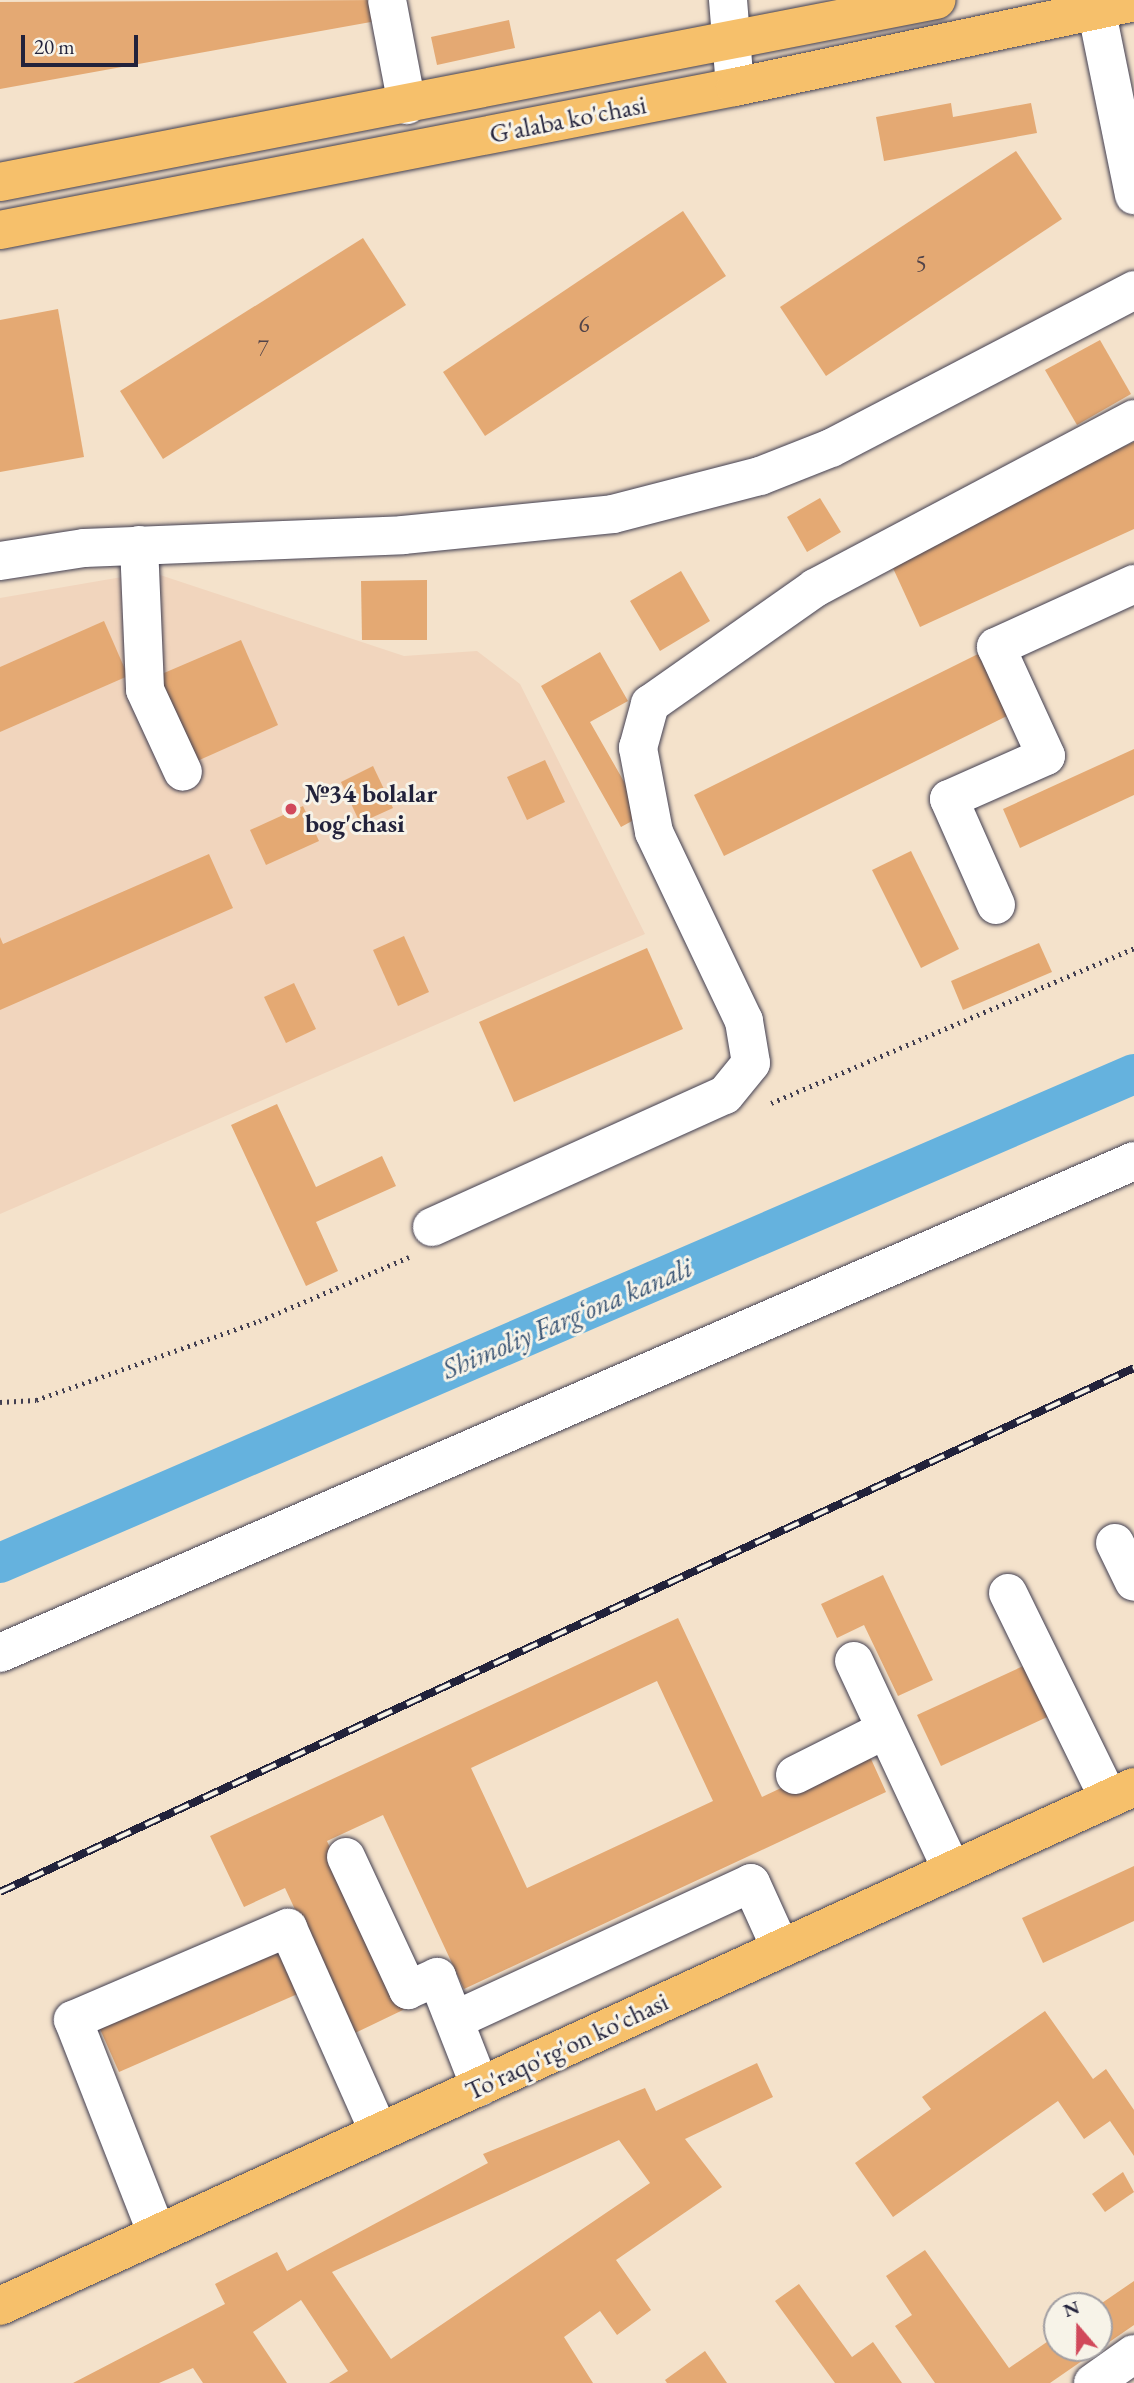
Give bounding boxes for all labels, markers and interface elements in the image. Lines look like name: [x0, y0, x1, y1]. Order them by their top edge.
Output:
scale bar: [24, 21, 142, 65]
text: 20 m: [34, 33, 75, 60]
street label: G'alaba ko'chasi: [487, 90, 649, 150]
house number: 5: [915, 249, 927, 277]
house number: 6: [578, 310, 590, 338]
house number: 7: [257, 334, 269, 362]
place label: №34 bolalar bog'chasi: [305, 778, 437, 840]
marker: №34 bolalar bog'chasi: [283, 801, 299, 817]
water label: Shimoliy Fargʻona kanali: [437, 1250, 697, 1386]
street label: To'raqo'rg'on ko'chasi: [461, 1986, 673, 2108]
north arrow: [1043, 2292, 1113, 2362]
text: N: [1060, 2294, 1083, 2323]

